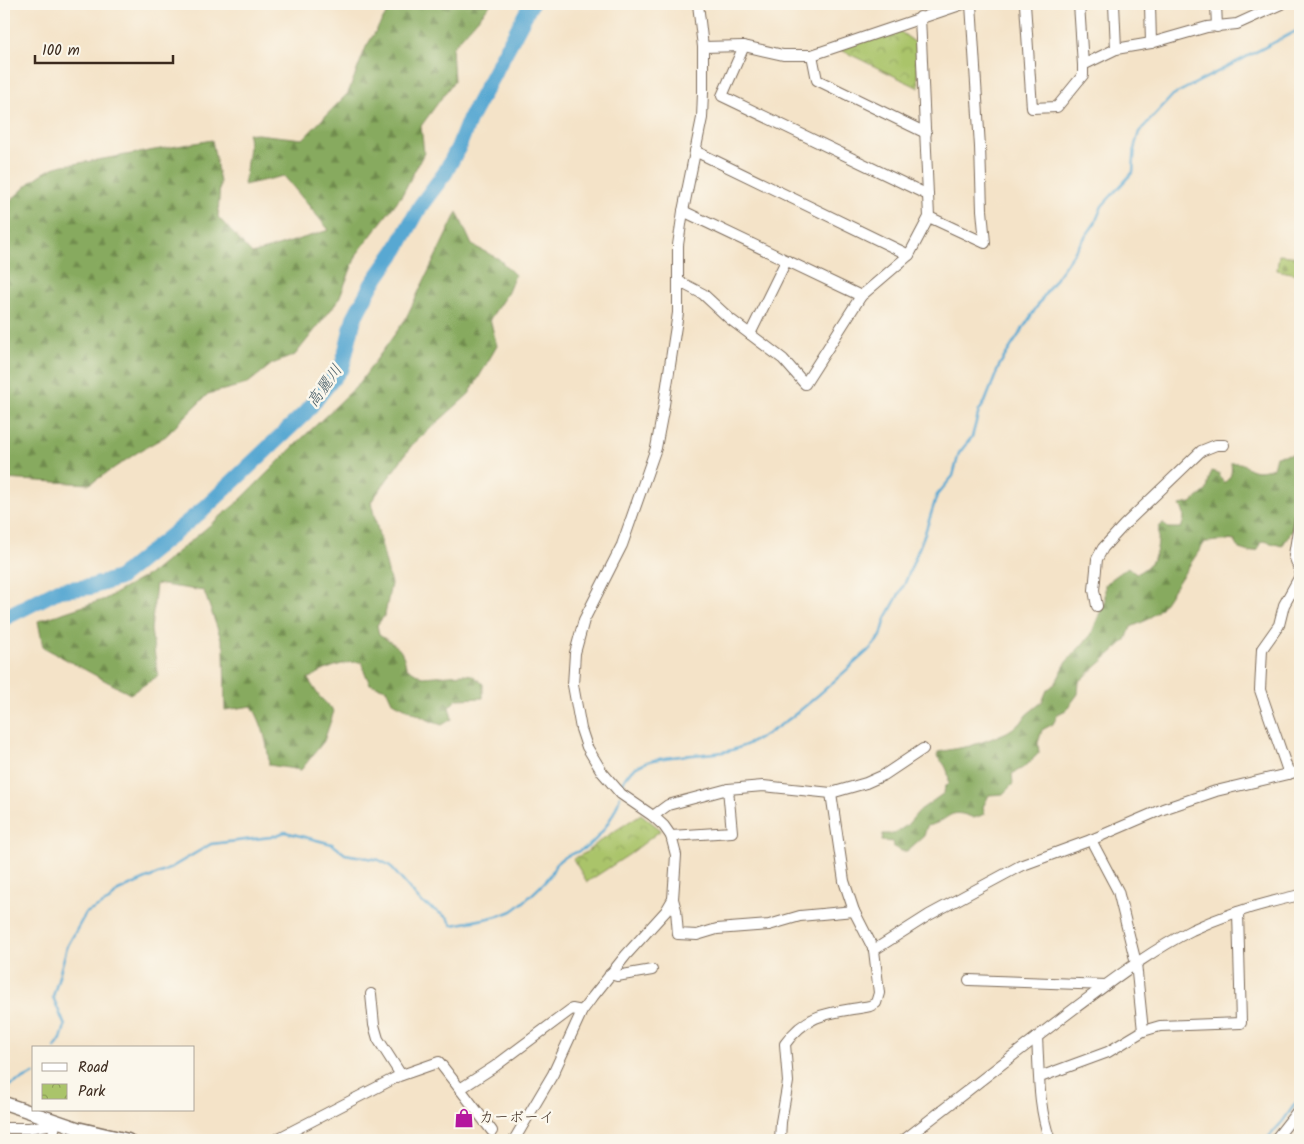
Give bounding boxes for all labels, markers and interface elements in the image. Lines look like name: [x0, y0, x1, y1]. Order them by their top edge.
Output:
scale bar: [35, 32, 172, 64]
text: 100 m: [42, 39, 80, 63]
water label: 高麗川: [301, 359, 349, 413]
legend: [32, 1046, 195, 1112]
text: Road: [78, 1056, 109, 1080]
text: Park: [78, 1080, 106, 1104]
place label: カーボーイ: [479, 1106, 554, 1130]
shop icon: カーボーイ: [453, 1107, 475, 1129]

